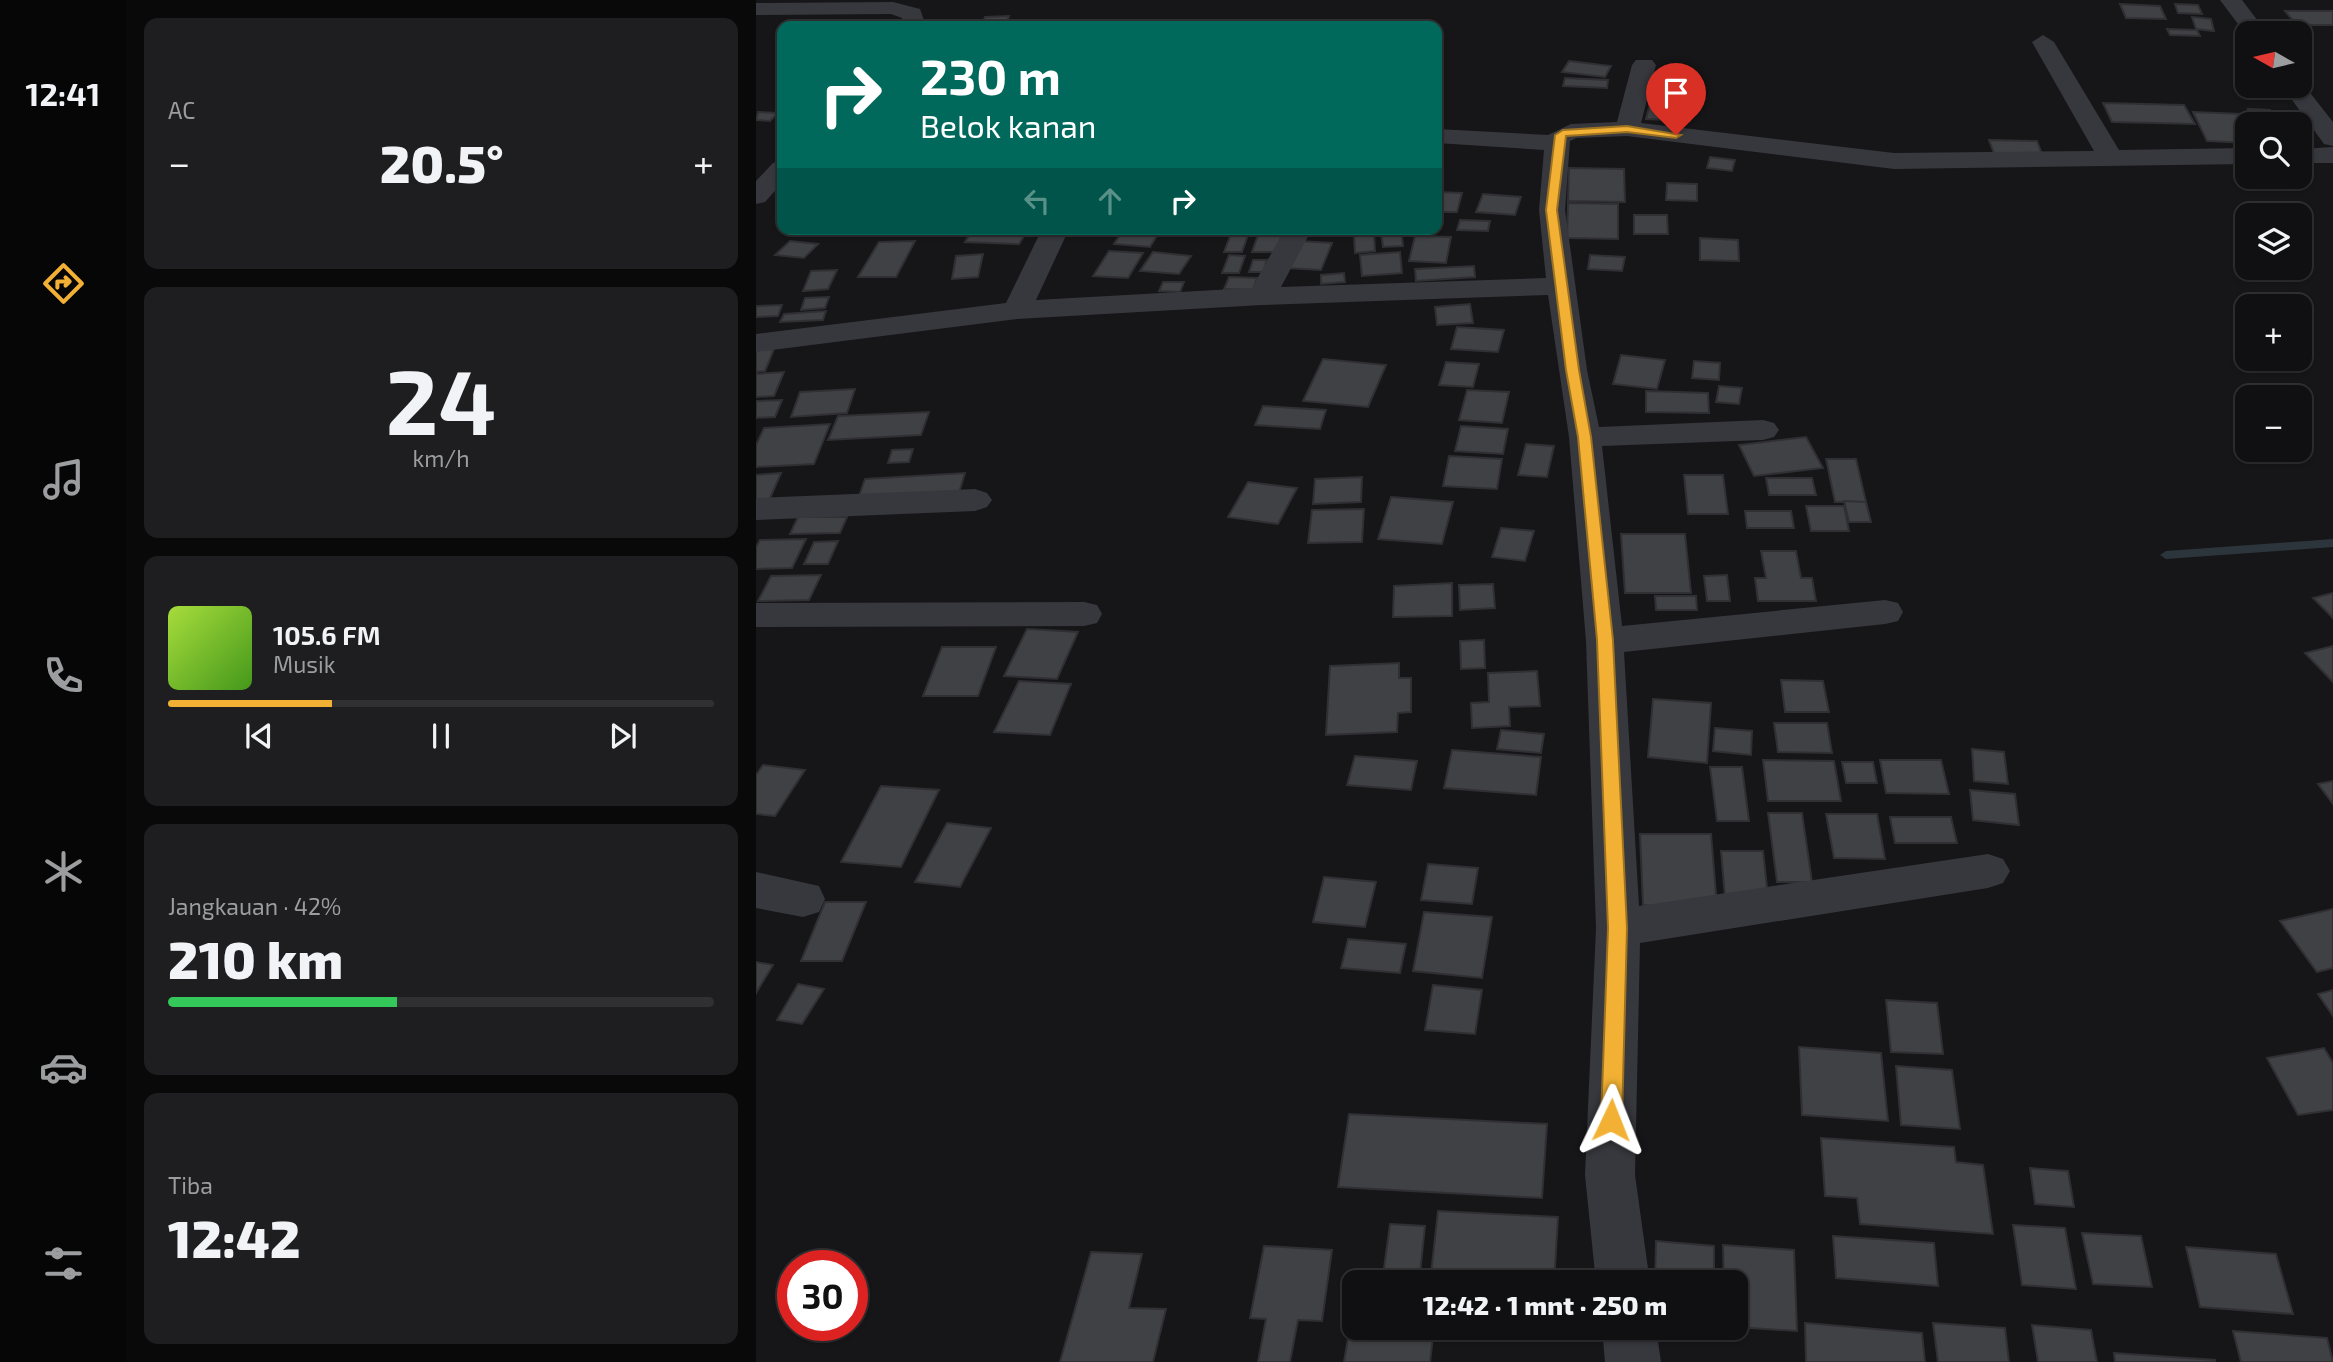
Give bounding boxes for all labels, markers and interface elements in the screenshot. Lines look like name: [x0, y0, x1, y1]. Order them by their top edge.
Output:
north arrow: [2235, 21, 2312, 98]
map controls: [2235, 21, 2312, 462]
text: 230 m: [920, 46, 1061, 105]
icon: right: [805, 49, 896, 140]
pin: [1646, 63, 1706, 135]
text: 12:41: [26, 74, 100, 112]
icon: arrive: [1657, 74, 1695, 112]
text: AC: [168, 96, 195, 124]
text: Belok kanan: [920, 106, 1096, 144]
button: search: [2235, 112, 2312, 189]
text: 20.5°: [380, 131, 504, 193]
text: −: [168, 139, 190, 185]
text: +: [693, 139, 714, 185]
icon: left: [1018, 182, 1056, 220]
icon: ahead: [1091, 182, 1129, 220]
icon: right: [1164, 182, 1202, 220]
button: layers: [2235, 203, 2312, 280]
icon: directions: [39, 259, 88, 308]
button: +: [2235, 294, 2312, 371]
text: 24: [386, 344, 496, 453]
button: −: [2235, 385, 2312, 462]
text: km/h: [412, 444, 470, 472]
icon: music: [39, 455, 88, 504]
text: 105.6 FM: [273, 619, 381, 650]
text: Musik: [273, 650, 335, 678]
icon: phone: [39, 651, 88, 700]
icon: previous: [240, 717, 278, 755]
icon: pause: [422, 717, 460, 755]
icon: next: [604, 717, 642, 755]
icon: climate: [39, 847, 88, 896]
text: Jangkauan · 42%: [168, 892, 341, 920]
text: 210 km: [168, 927, 343, 989]
icon: car: [39, 1043, 88, 1092]
position arrow: [1574, 1083, 1648, 1157]
text: Tiba: [168, 1171, 213, 1199]
text: 12:42: [168, 1206, 301, 1268]
icon: filters: [39, 1239, 88, 1288]
speed limit sign: 30: [777, 1250, 868, 1341]
text: 12:42 · 1 mnt · 250 m: [1423, 1289, 1667, 1320]

